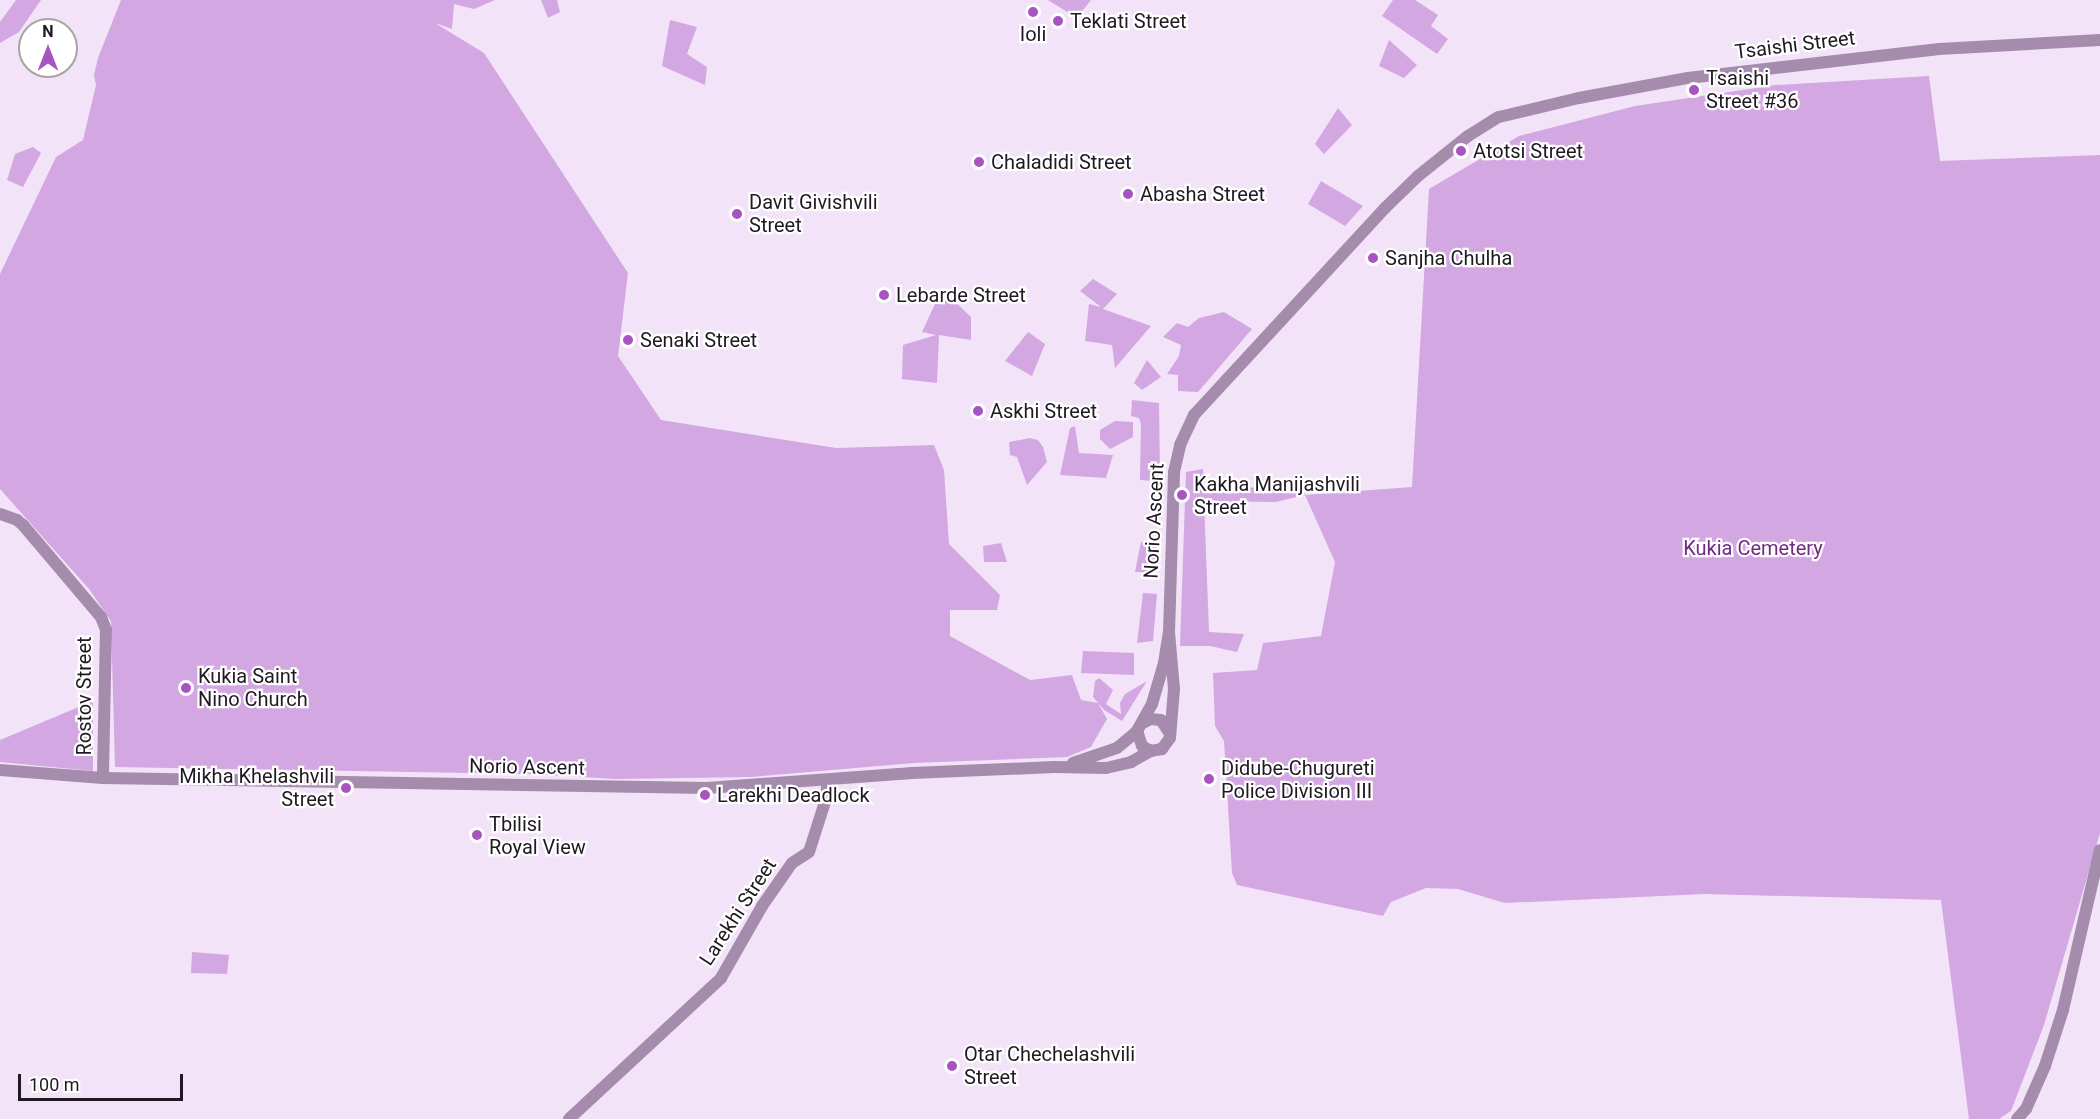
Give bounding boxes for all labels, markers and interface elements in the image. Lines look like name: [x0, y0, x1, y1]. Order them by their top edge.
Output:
marker: Ioli: [1026, 5, 1040, 19]
place label: Teklati Street: [1070, 9, 1187, 33]
marker: Teklati Street: [1051, 14, 1065, 28]
north arrow: [18, 18, 78, 78]
text: N: [42, 22, 54, 41]
place label: Ioli: [1020, 22, 1046, 46]
street label: Tsaishi Street: [1734, 26, 1856, 64]
place label: Tsaishi Street #36: [1706, 66, 1799, 113]
marker: Tsaishi Street #36: [1687, 83, 1701, 97]
place label: Atotsi Street: [1473, 139, 1583, 163]
marker: Atotsi Street: [1454, 144, 1468, 158]
place label: Chaladidi Street: [991, 150, 1132, 174]
marker: Chaladidi Street: [972, 155, 986, 169]
place label: Abasha Street: [1140, 182, 1265, 206]
marker: Abasha Street: [1121, 187, 1135, 201]
place label: Davit Givishvili Street: [749, 190, 878, 237]
marker: Davit Givishvili Street: [730, 207, 744, 221]
place label: Sanjha Chulha: [1385, 246, 1512, 270]
marker: Sanjha Chulha: [1366, 251, 1380, 265]
place label: Lebarde Street: [896, 283, 1026, 307]
marker: Lebarde Street: [877, 288, 891, 302]
place label: Senaki Street: [640, 328, 757, 352]
marker: Senaki Street: [621, 333, 635, 347]
place label: Askhi Street: [990, 399, 1097, 423]
marker: Askhi Street: [971, 404, 985, 418]
street label: Norio Ascent: [1139, 463, 1169, 579]
place label: Kakha Manijashvili Street: [1194, 472, 1360, 519]
marker: Kakha Manijashvili Street: [1175, 488, 1189, 502]
park label: Kukia Cemetery: [1683, 536, 1823, 560]
street label: Rostov Street: [72, 636, 96, 756]
place label: Kukia Saint Nino Church: [198, 664, 308, 711]
marker: Kukia Saint Nino Church: [179, 681, 193, 695]
street label: Norio Ascent: [469, 754, 585, 780]
place label: Didube-Chugureti Police Division III: [1221, 756, 1375, 803]
place label: Mikha Khelashvili Street: [179, 765, 334, 812]
marker: Didube-Chugureti Police Division III: [1202, 772, 1216, 786]
marker: Mikha Khelashvili Street: [339, 781, 353, 795]
place label: Larekhi Deadlock: [717, 783, 870, 807]
marker: Larekhi Deadlock: [698, 788, 712, 802]
place label: Tbilisi Royal View: [489, 812, 586, 859]
marker: Tbilisi Royal View: [470, 828, 484, 842]
street label: Larekhi Street: [695, 854, 781, 970]
place label: Otar Chechelashvili Street: [964, 1042, 1135, 1089]
marker: Otar Chechelashvili Street: [945, 1059, 959, 1073]
scale bar: [21, 1062, 186, 1100]
text: 100 m: [29, 1074, 80, 1095]

